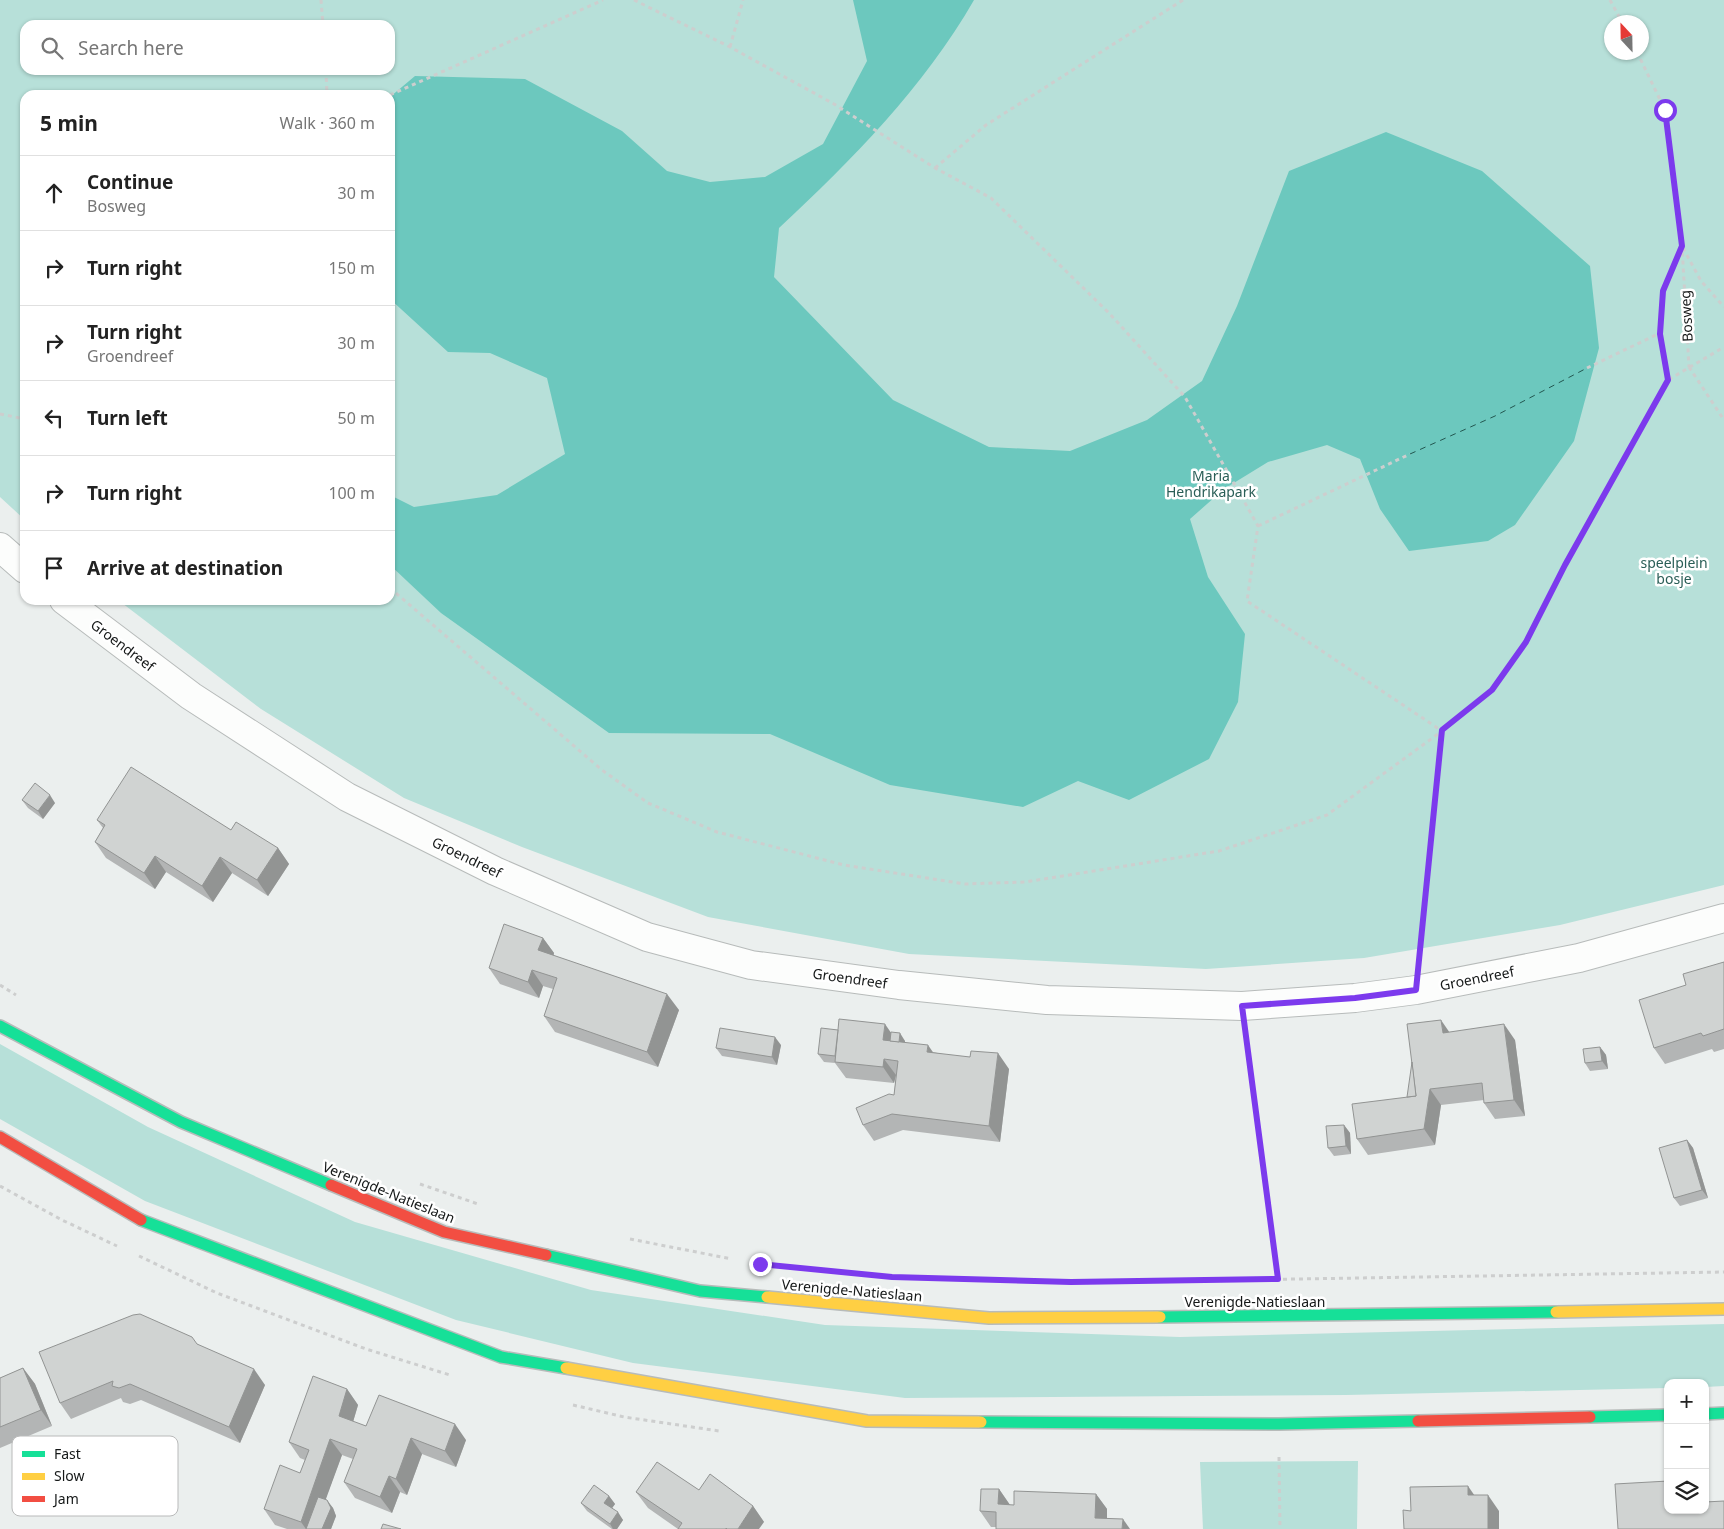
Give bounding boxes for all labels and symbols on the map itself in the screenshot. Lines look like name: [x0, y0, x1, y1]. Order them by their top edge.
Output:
north arrow: [1604, 15, 1649, 60]
route start: [1654, 99, 1677, 122]
street label: Bosweg: [1675, 290, 1697, 342]
park label: Maria Hendrikapark: [1166, 466, 1257, 501]
park label: speelplein bosje: [1640, 553, 1708, 588]
street label: Groendreef: [87, 615, 160, 676]
street label: Groendreef: [429, 832, 506, 883]
street label: Groendreef: [1438, 961, 1517, 995]
street label: Groendreef: [811, 963, 890, 993]
street label: Verenigde-Natieslaan: [320, 1157, 458, 1227]
route end: [749, 1253, 772, 1276]
street label: Verenigde-Natieslaan: [781, 1274, 923, 1306]
street label: Verenigde-Natieslaan: [1184, 1292, 1326, 1311]
legend: [12, 1436, 178, 1516]
text: Fast: [54, 1444, 81, 1463]
text: Slow: [54, 1466, 85, 1485]
text: Jam: [52, 1489, 79, 1508]

